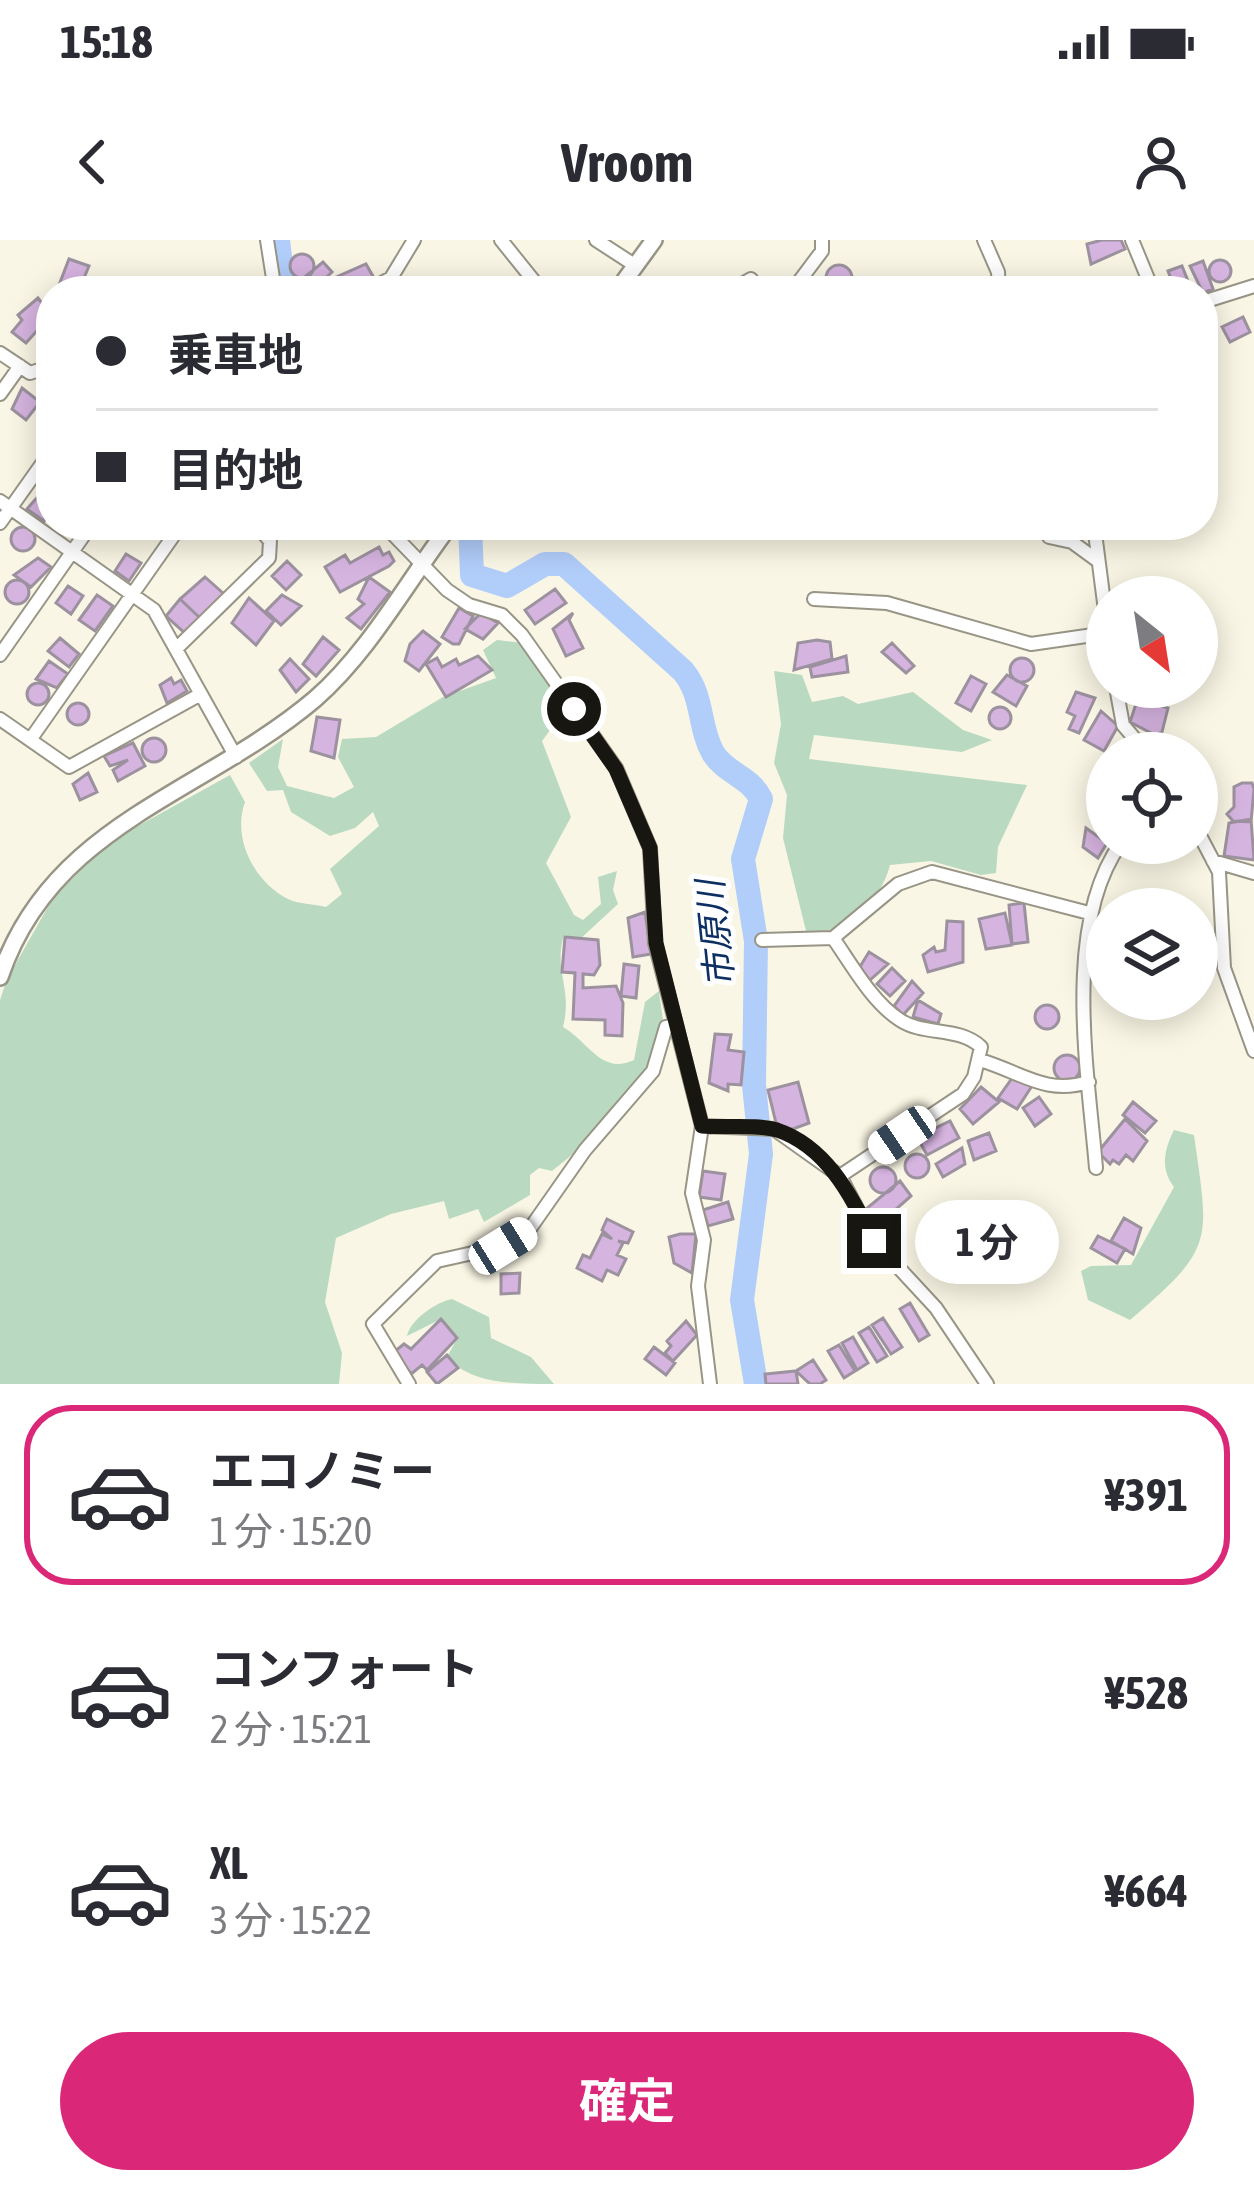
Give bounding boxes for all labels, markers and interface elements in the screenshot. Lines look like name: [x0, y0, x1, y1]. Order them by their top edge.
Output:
text: 15:18: [60, 16, 153, 68]
icon: back: [60, 129, 126, 195]
icon: person: [1128, 129, 1194, 195]
text: Vroom: [561, 132, 693, 193]
text: 乗車地: [168, 329, 303, 381]
text: 目的地: [168, 444, 303, 496]
north arrow: [1086, 576, 1218, 708]
map controls: [1086, 576, 1218, 1020]
route start: [547, 682, 601, 736]
button: locate: [1086, 732, 1218, 864]
water label: 市原川: [688, 874, 742, 990]
button: layers: [1086, 888, 1218, 1020]
car: [862, 1100, 942, 1170]
callout: 1 分: [916, 1199, 1060, 1283]
car: [463, 1212, 543, 1280]
route end: [847, 1214, 901, 1268]
text: 1 分: [956, 1220, 1018, 1264]
icon: car: [66, 1441, 174, 1549]
text: エコノミー: [210, 1445, 435, 1497]
text: ¥391: [1105, 1469, 1188, 1521]
text: 1 分 · 15:20: [210, 1509, 372, 1553]
icon: car: [66, 1639, 174, 1747]
text: コンフォート: [210, 1643, 479, 1695]
text: ¥528: [1105, 1667, 1188, 1719]
text: 2 分 · 15:21: [210, 1707, 372, 1751]
icon: car: [66, 1837, 174, 1945]
text: XL: [210, 1837, 248, 1889]
text: ¥664: [1105, 1865, 1188, 1917]
text: 3 分 · 15:22: [210, 1898, 372, 1942]
button: 確定: [60, 2032, 1194, 2170]

